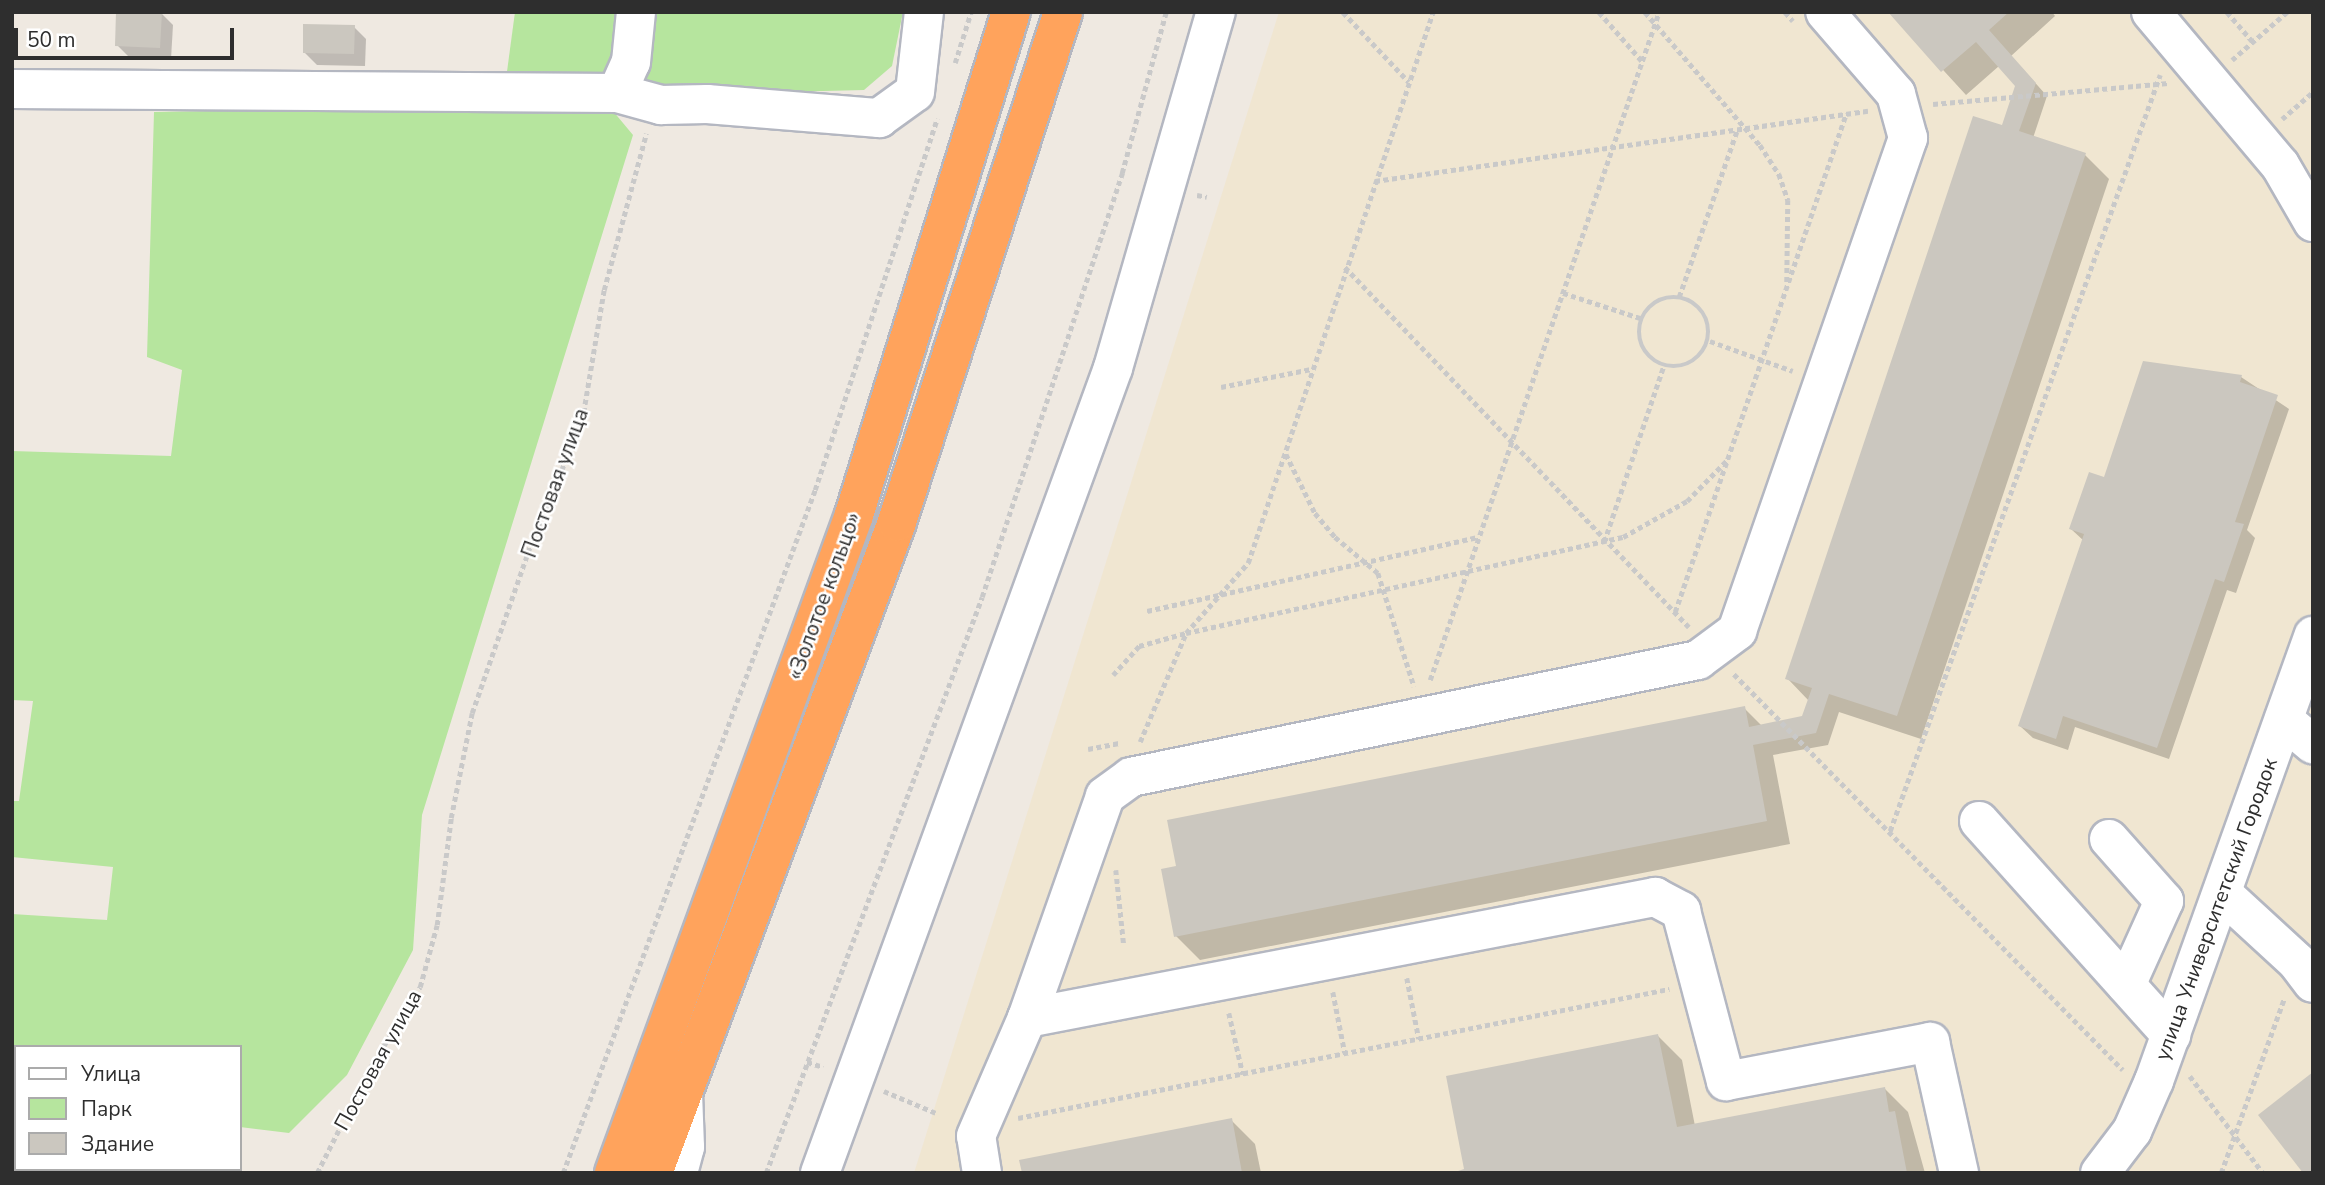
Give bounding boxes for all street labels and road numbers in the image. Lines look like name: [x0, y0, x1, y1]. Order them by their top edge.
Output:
street label: Постовая улица: [516, 405, 594, 561]
street label: «Золотое кольцо»: [782, 509, 866, 683]
street label: улица Университетский Городок: [2149, 754, 2283, 1064]
street label: Постовая улица: [329, 985, 427, 1135]

